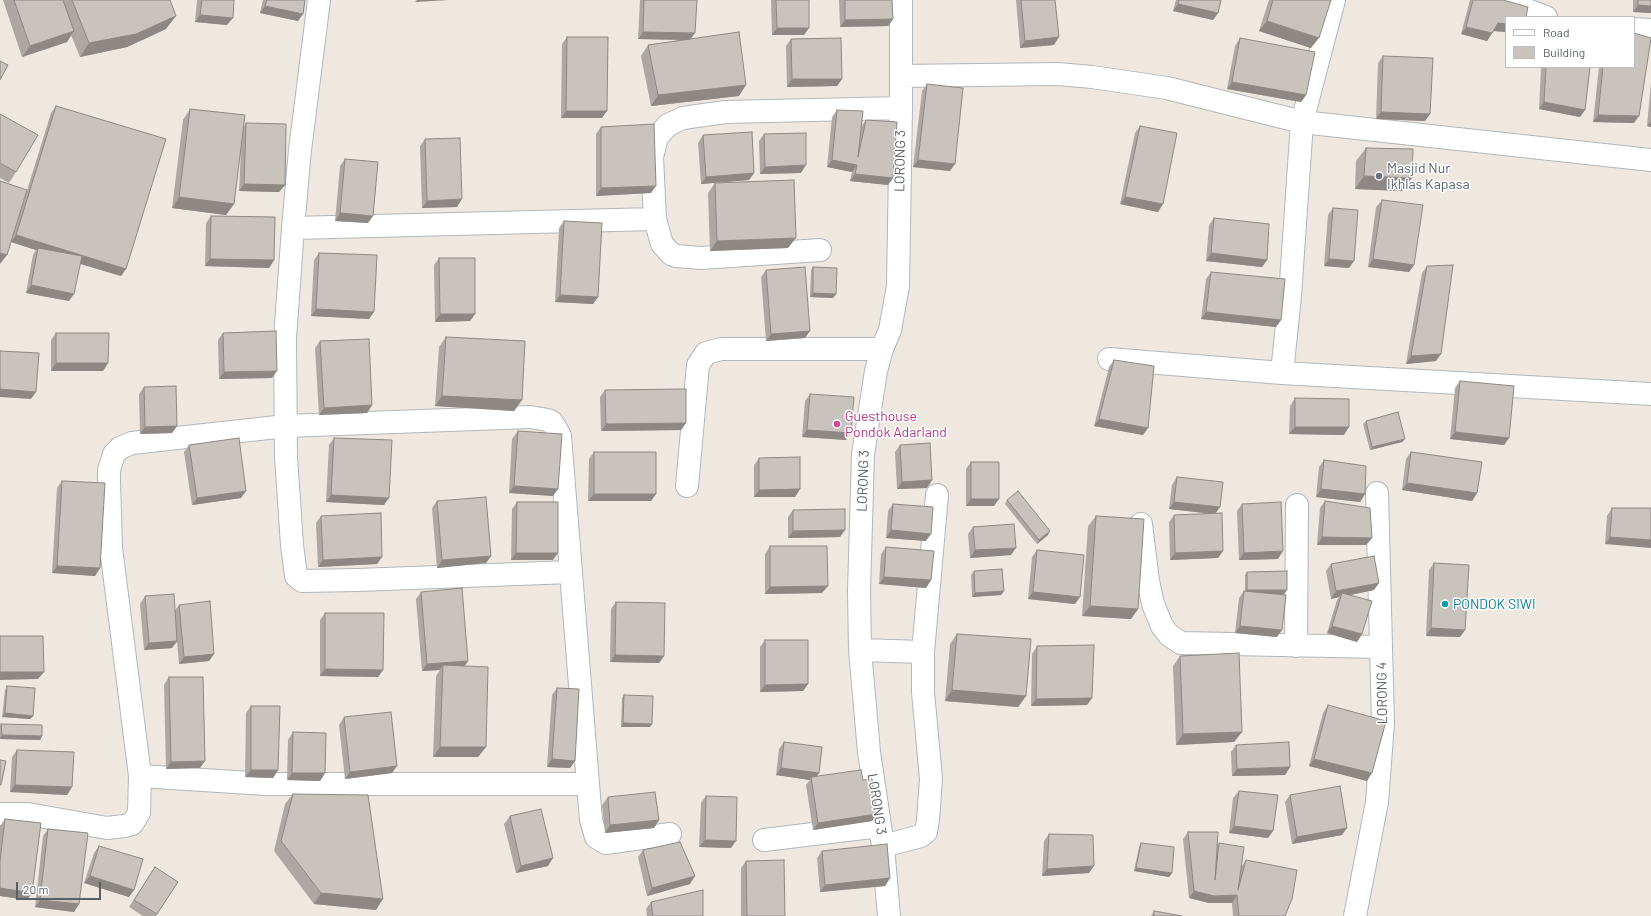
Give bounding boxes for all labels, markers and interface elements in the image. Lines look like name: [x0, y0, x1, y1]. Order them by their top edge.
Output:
legend: [1505, 16, 1635, 68]
text: Road: [1543, 25, 1570, 39]
text: Building: [1543, 45, 1585, 59]
street label: LORONG 3: [891, 130, 909, 192]
place label: Masjid Nur Ikhlas Kapasa: [1387, 160, 1470, 192]
marker: Masjid Nur Ikhlas Kapasa: [1374, 171, 1384, 181]
place label: Guesthouse Pondok Adarland: [845, 408, 947, 440]
marker: Guesthouse Pondok Adarland: [832, 419, 842, 429]
street label: LORONG 3: [854, 450, 872, 512]
place label: PONDOK SIWI: [1453, 596, 1536, 612]
marker: PONDOK SIWI: [1440, 599, 1450, 609]
street label: LORONG 4: [1373, 662, 1391, 724]
street label: LORONG 3: [864, 772, 890, 836]
scale bar: [18, 874, 103, 900]
text: 20 m: [23, 882, 49, 896]

